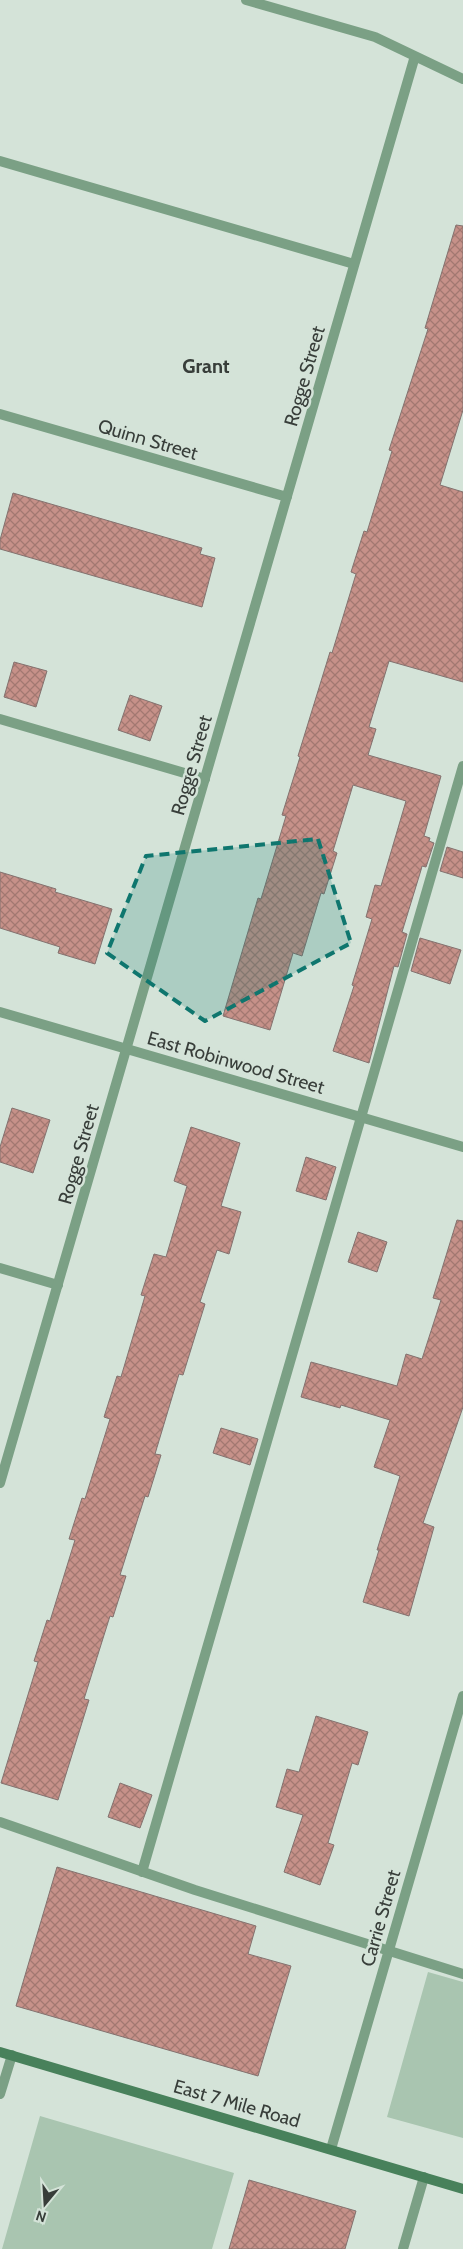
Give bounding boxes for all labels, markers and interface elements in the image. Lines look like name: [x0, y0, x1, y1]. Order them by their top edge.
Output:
street label: Rogge Street: [279, 323, 330, 429]
district label: Grant: [182, 354, 230, 378]
street label: Quinn Street: [95, 414, 201, 465]
street label: Rogge Street: [166, 712, 217, 818]
street label: East Robinwood Street: [145, 1026, 328, 1099]
street label: Rogge Street: [53, 1101, 104, 1207]
street label: Carrie Street: [356, 1866, 405, 1969]
street label: East 7 Mile Road: [171, 2074, 303, 2133]
north arrow: [20, 2179, 70, 2229]
text: N: [33, 2206, 48, 2226]

